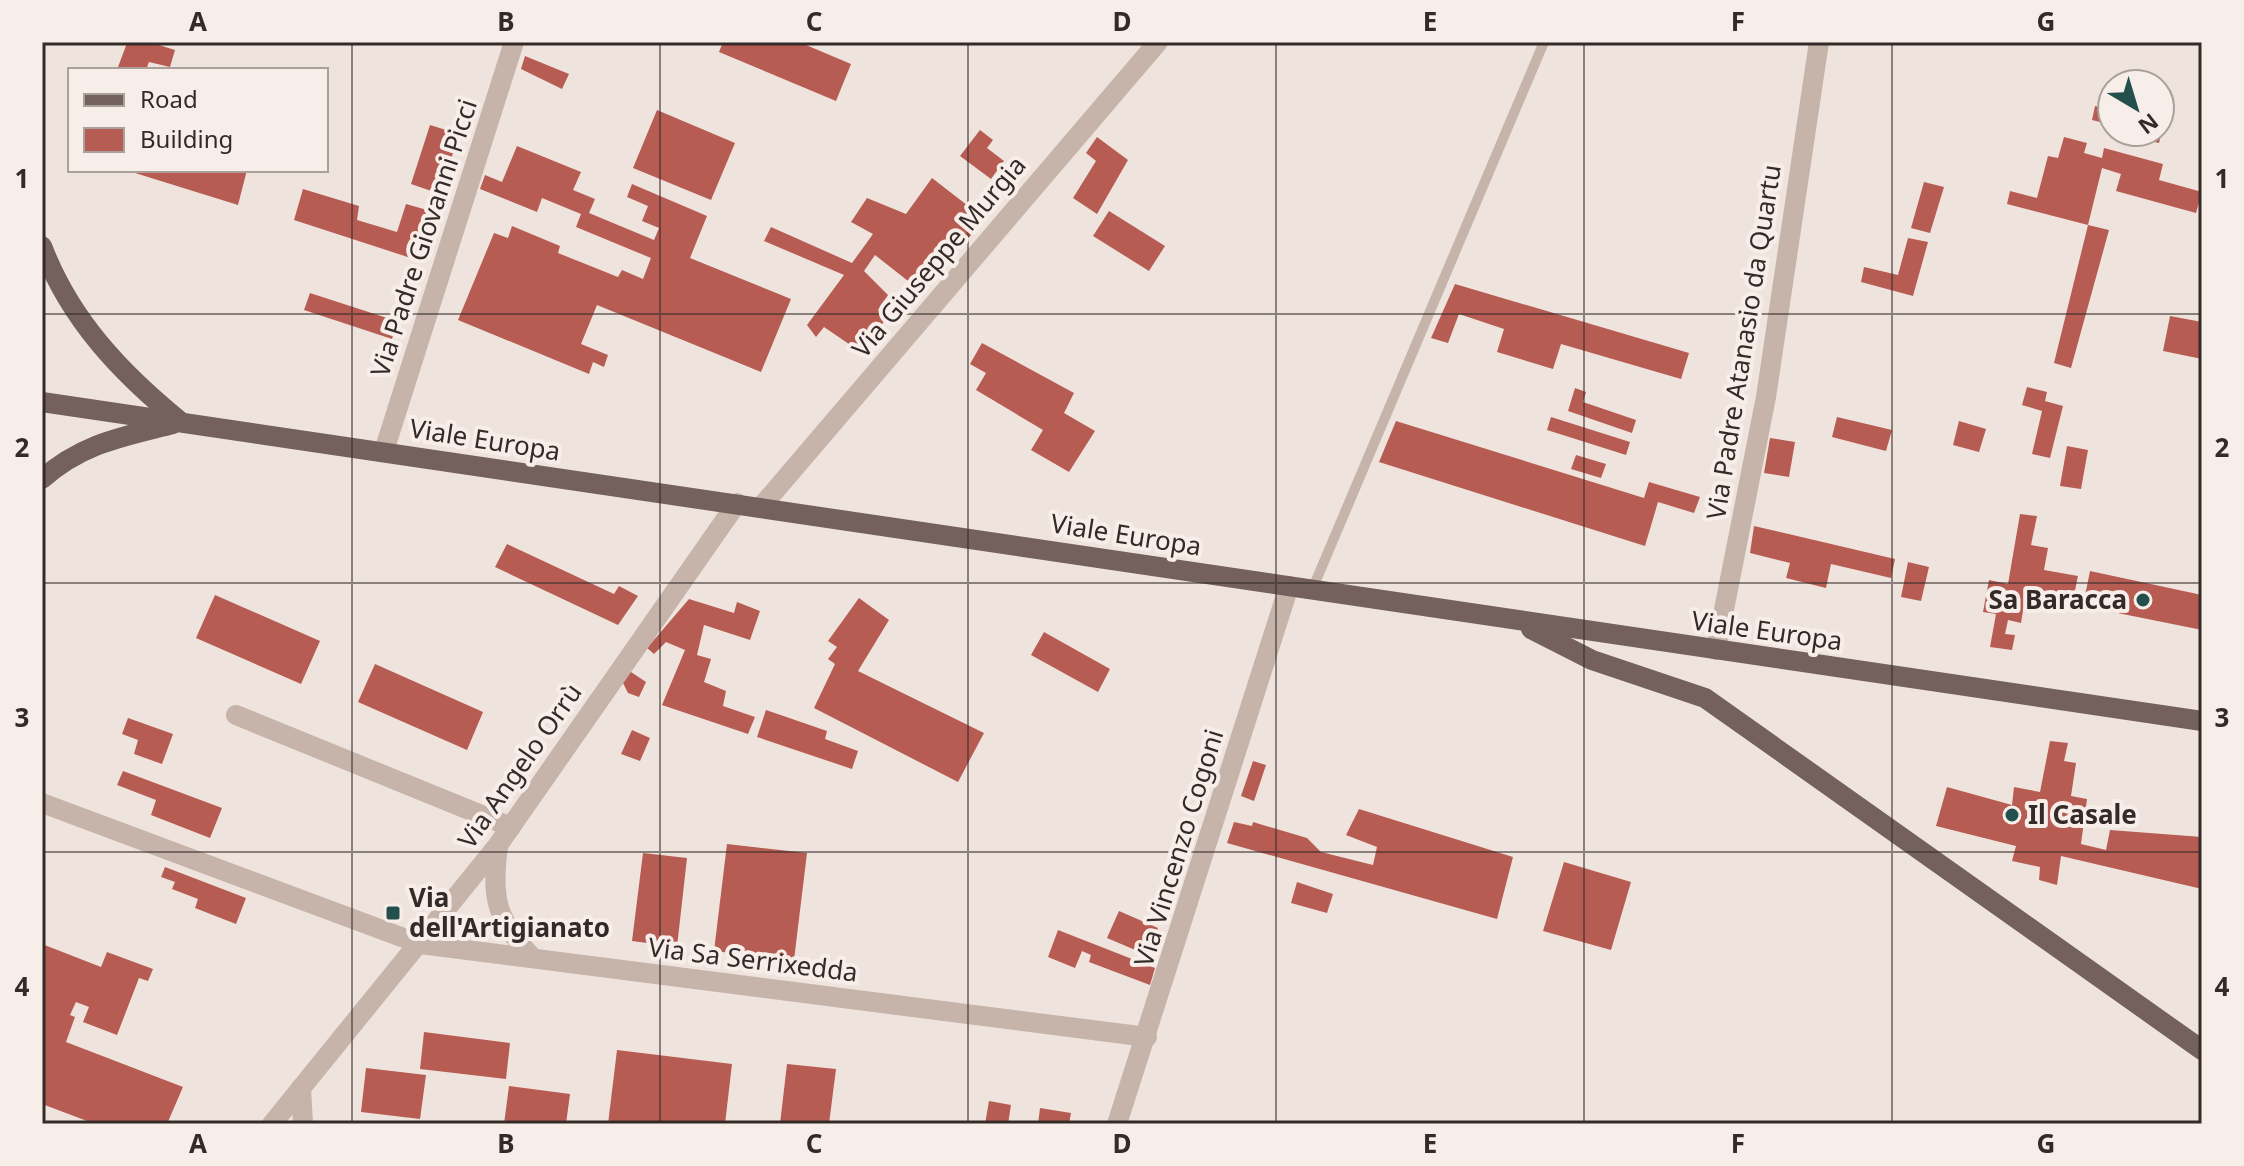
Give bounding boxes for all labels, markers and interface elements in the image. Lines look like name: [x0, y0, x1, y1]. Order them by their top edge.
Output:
text: A: [189, 3, 207, 39]
text: B: [497, 3, 515, 39]
text: C: [806, 3, 822, 39]
text: D: [1112, 3, 1132, 39]
text: E: [1423, 3, 1437, 39]
text: F: [1731, 3, 1745, 39]
text: G: [2037, 3, 2055, 39]
legend: [68, 68, 328, 172]
north arrow: [2096, 68, 2176, 148]
text: Road: [140, 82, 198, 115]
street label: Via Padre Giovanni Picci: [361, 94, 485, 381]
text: N: [2133, 107, 2165, 142]
text: Building: [140, 122, 233, 155]
street label: Via Giuseppe Murgia: [843, 148, 1033, 365]
text: 1: [15, 160, 29, 196]
text: 1: [2215, 160, 2229, 196]
street label: Via Padre Atanasio da Quartu: [1697, 162, 1789, 522]
street label: Viale Europa: [407, 409, 563, 469]
text: 2: [15, 429, 30, 465]
text: 2: [2215, 429, 2230, 465]
street label: Viale Europa: [1048, 504, 1204, 564]
place label: Sa Baracca: [1988, 581, 2127, 617]
marker: Sa Baracca: [2134, 591, 2152, 609]
street label: Viale Europa: [1689, 602, 1845, 658]
street label: Via Angelo Orrù: [449, 676, 590, 855]
text: 3: [15, 699, 29, 735]
text: 3: [2215, 699, 2229, 735]
street label: Via Vincenzo Cogoni: [1125, 725, 1231, 971]
place label: Il Casale: [2028, 796, 2137, 832]
marker: Il Casale: [2003, 806, 2021, 824]
place label: Via dell'Artigianato: [409, 879, 610, 945]
marker: Via dell'Artigianato: [384, 904, 402, 922]
street label: Via Sa Serrixedda: [646, 928, 860, 990]
text: 4: [15, 968, 30, 1004]
text: 4: [2215, 968, 2230, 1004]
text: A: [189, 1125, 207, 1161]
text: B: [497, 1125, 515, 1161]
text: C: [806, 1125, 822, 1161]
text: D: [1112, 1125, 1132, 1161]
text: E: [1423, 1125, 1437, 1161]
text: F: [1731, 1125, 1745, 1161]
text: G: [2037, 1125, 2055, 1161]

